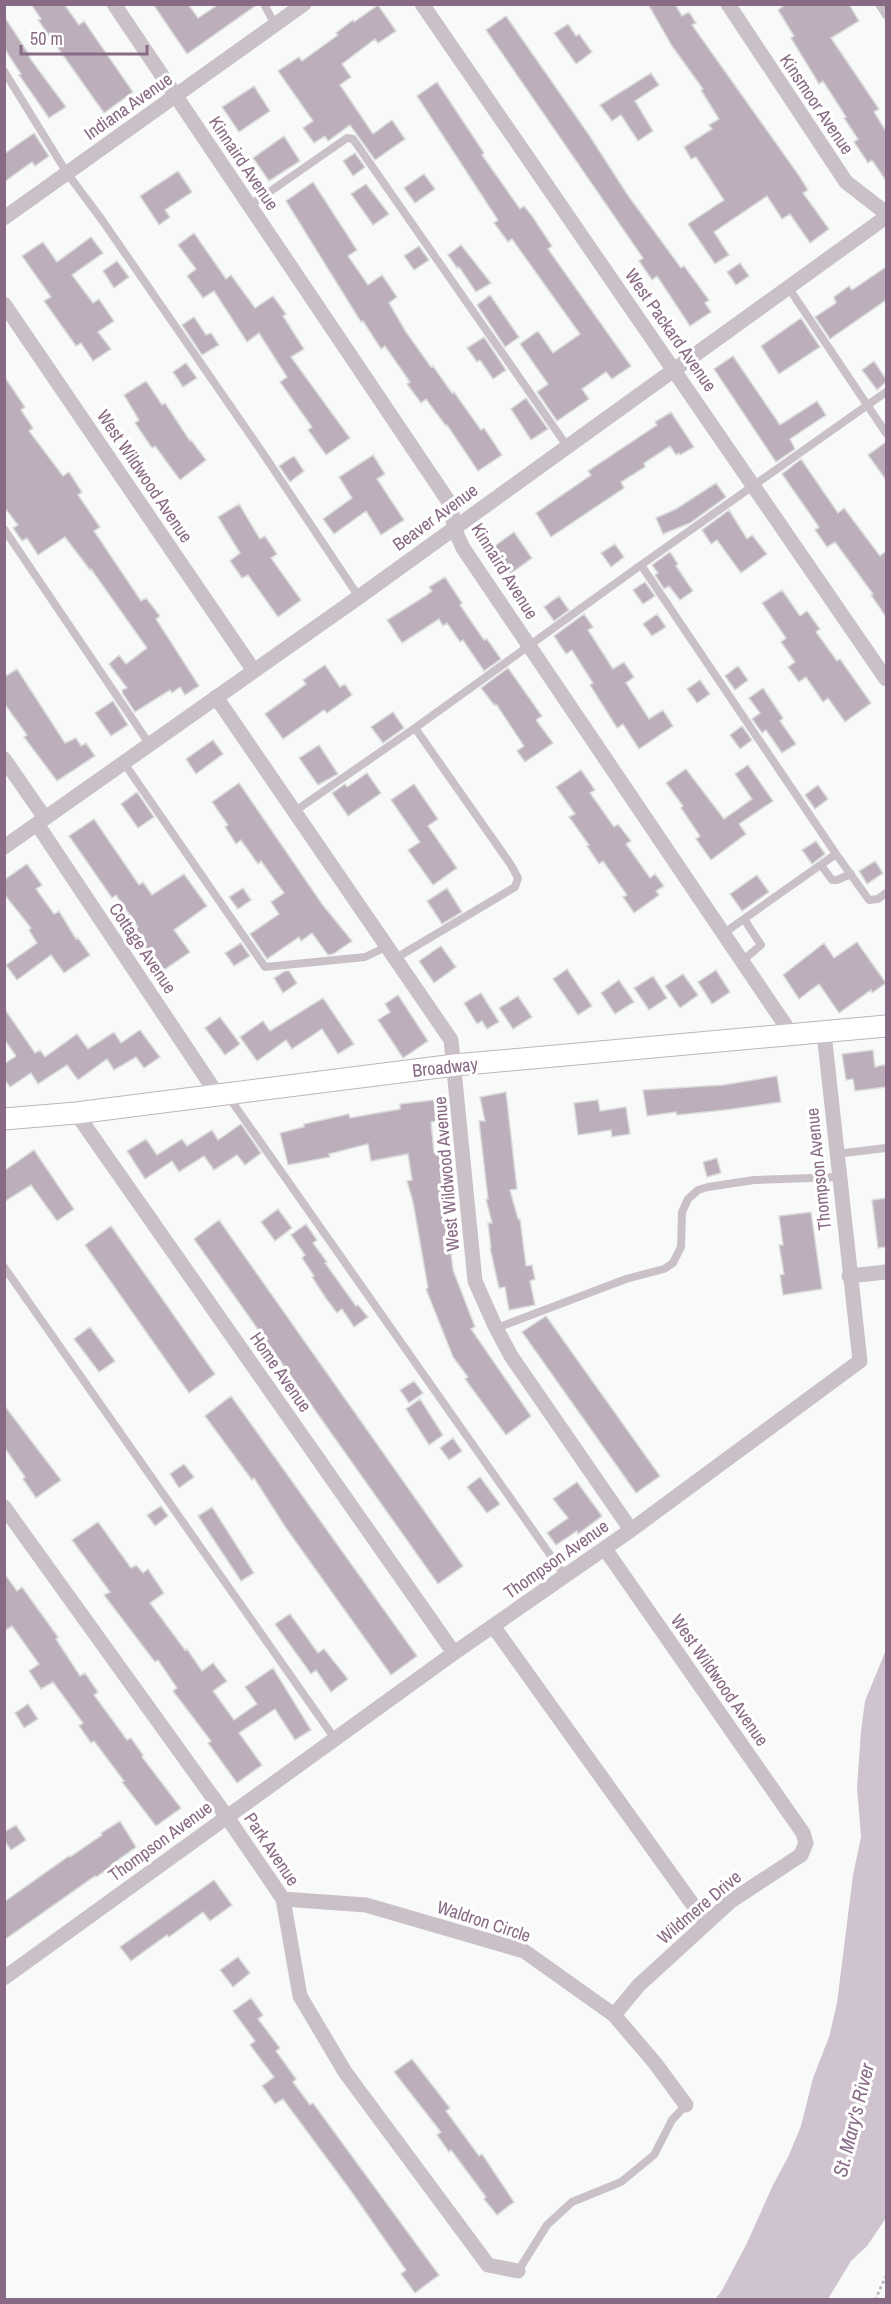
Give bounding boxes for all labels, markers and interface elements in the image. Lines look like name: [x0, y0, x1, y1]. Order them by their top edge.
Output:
scale bar: [21, 18, 147, 56]
text: 50 m: [30, 26, 63, 51]
street label: Kinsmoor Avenue: [774, 49, 860, 159]
street label: Indiana Avenue: [79, 66, 177, 146]
street label: Kinnaird Avenue: [203, 111, 285, 215]
street label: West Packard Avenue: [619, 264, 723, 396]
street label: West Wildwood Avenue: [91, 405, 199, 547]
street label: Beaver Avenue: [387, 478, 483, 556]
street label: Kinnaird Avenue: [466, 518, 544, 624]
street label: Cottage Avenue: [103, 898, 183, 998]
street label: Broadway: [411, 1051, 480, 1083]
street label: West Wildwood Avenue: [427, 1096, 465, 1252]
street label: Thompson Avenue: [799, 1107, 837, 1231]
street label: Home Avenue: [244, 1327, 318, 1417]
street label: Thompson Avenue: [499, 1514, 613, 1604]
street label: West Wildwood Avenue: [665, 1609, 775, 1751]
street label: Thompson Avenue: [103, 1795, 217, 1887]
street label: Park Avenue: [238, 1807, 306, 1891]
street label: Wildmere Drive: [652, 1864, 746, 1950]
street label: Waldron Circle: [434, 1894, 534, 1948]
water label: St. Mary's River: [826, 2060, 880, 2180]

